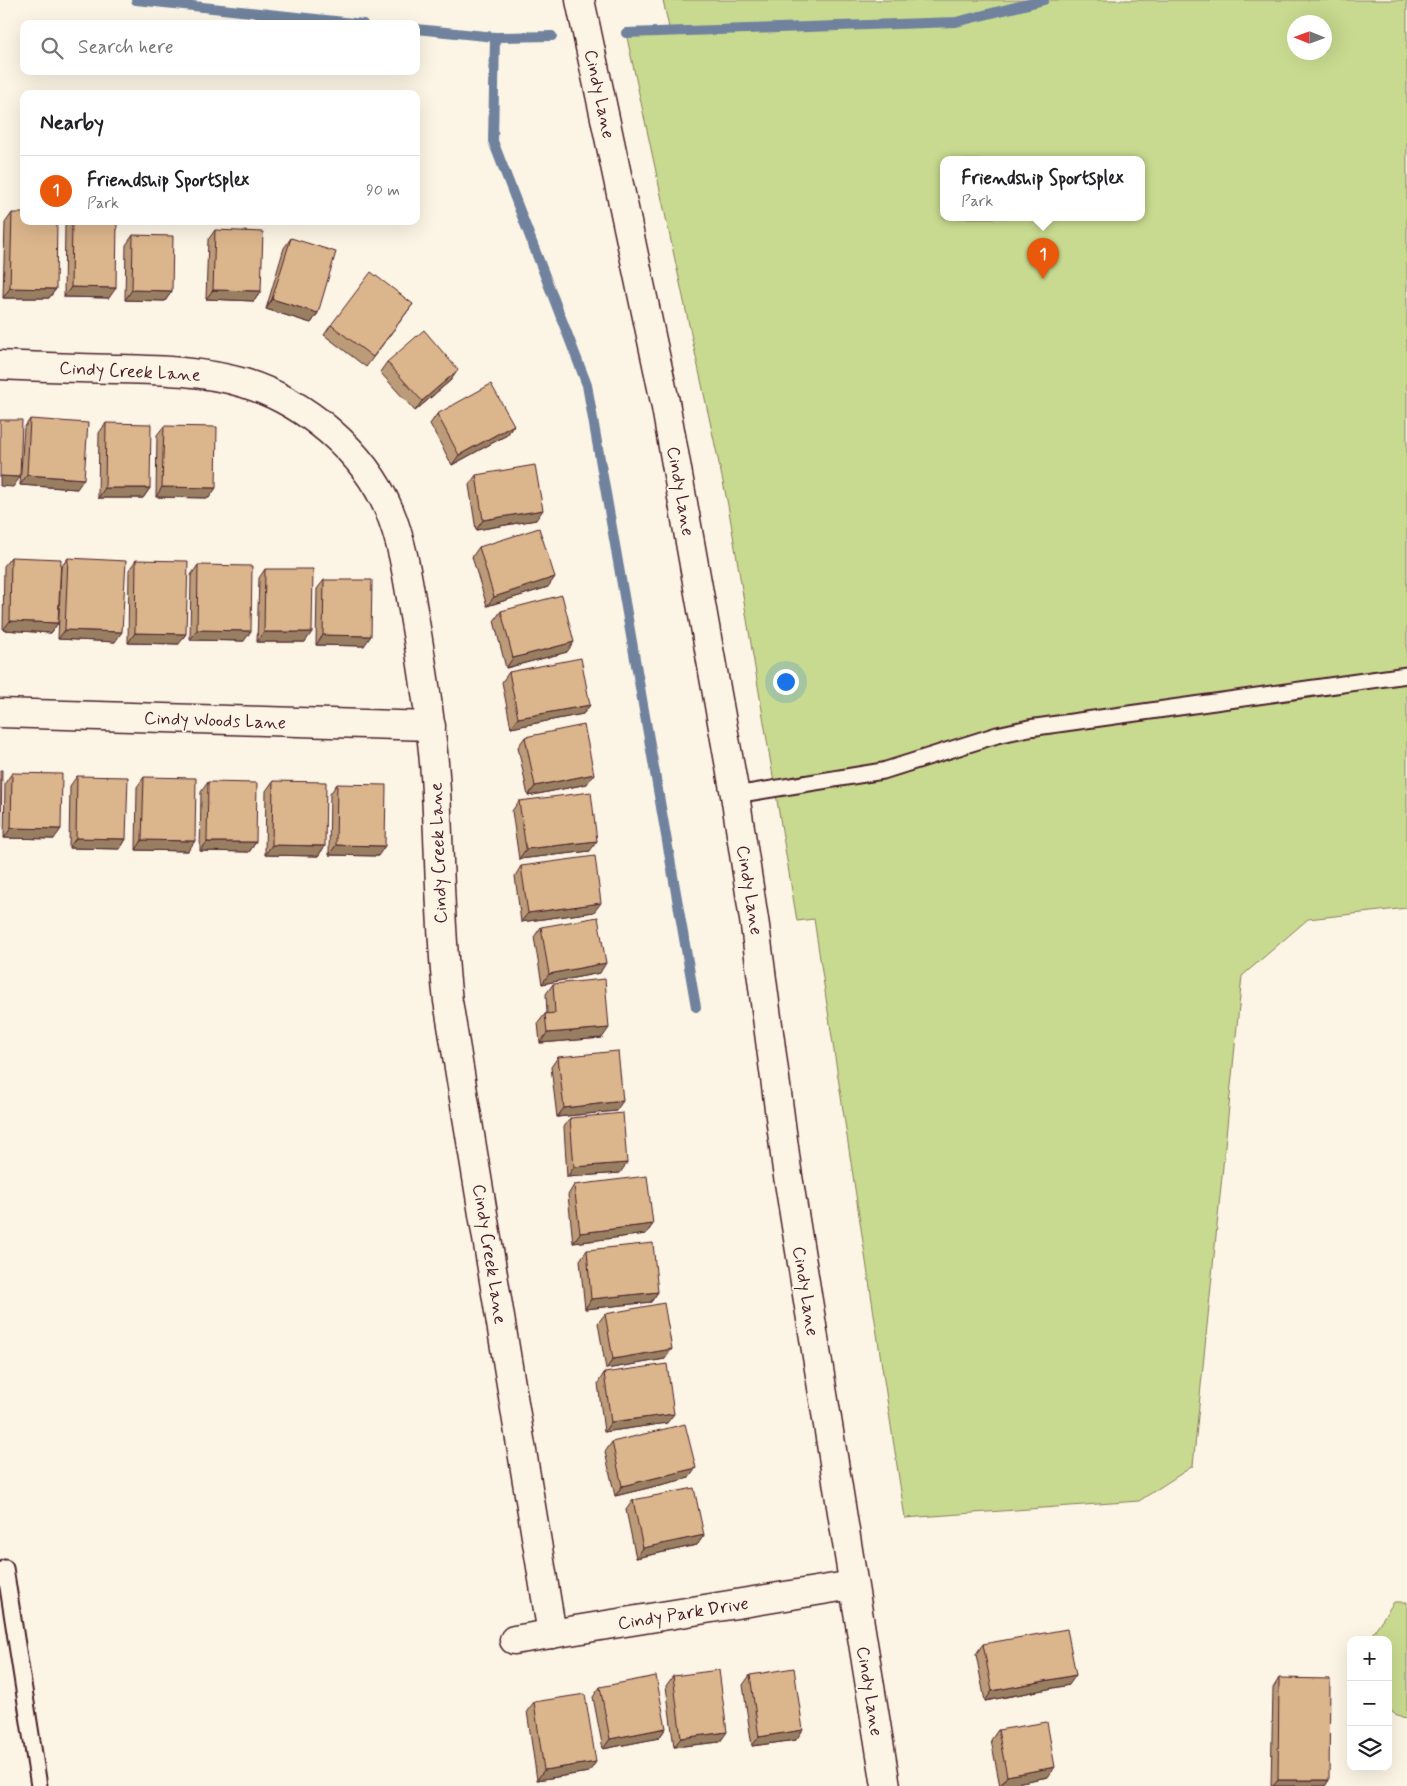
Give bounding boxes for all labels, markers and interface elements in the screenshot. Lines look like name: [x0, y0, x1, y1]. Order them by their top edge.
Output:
north arrow: [1287, 15, 1332, 60]
search box: [20, 20, 420, 75]
icon: search: [38, 34, 66, 62]
text: Search here: [78, 35, 174, 60]
street label: Cindy Lane: [578, 47, 620, 141]
text: Nearby: [40, 109, 104, 137]
popup: [940, 156, 1145, 221]
text: Friendship Sportsplex: [961, 166, 1124, 191]
text: Friendship Sportsplex: [87, 168, 249, 193]
text: 1: [52, 180, 60, 201]
text: 90 m: [366, 180, 400, 201]
text: Park: [961, 191, 993, 212]
text: Park: [87, 193, 119, 214]
pin: 1: [1027, 238, 1059, 279]
street label: Cindy Creek Lane: [59, 356, 201, 388]
street label: Cindy Lane: [660, 445, 700, 538]
your location: [773, 669, 799, 695]
street label: Cindy Woods Lane: [143, 707, 286, 735]
street label: Cindy Creek Lane: [425, 782, 453, 924]
street label: Cindy Lane: [730, 844, 768, 937]
street label: Cindy Creek Lane: [466, 1182, 512, 1326]
street label: Cindy Lane: [786, 1245, 824, 1338]
street label: Cindy Park Drive: [616, 1592, 750, 1636]
map controls: [1347, 1636, 1392, 1771]
button: +: [1347, 1636, 1392, 1681]
street label: Cindy Lane: [850, 1645, 888, 1738]
button: −: [1347, 1681, 1392, 1726]
button: layers: [1347, 1726, 1392, 1771]

